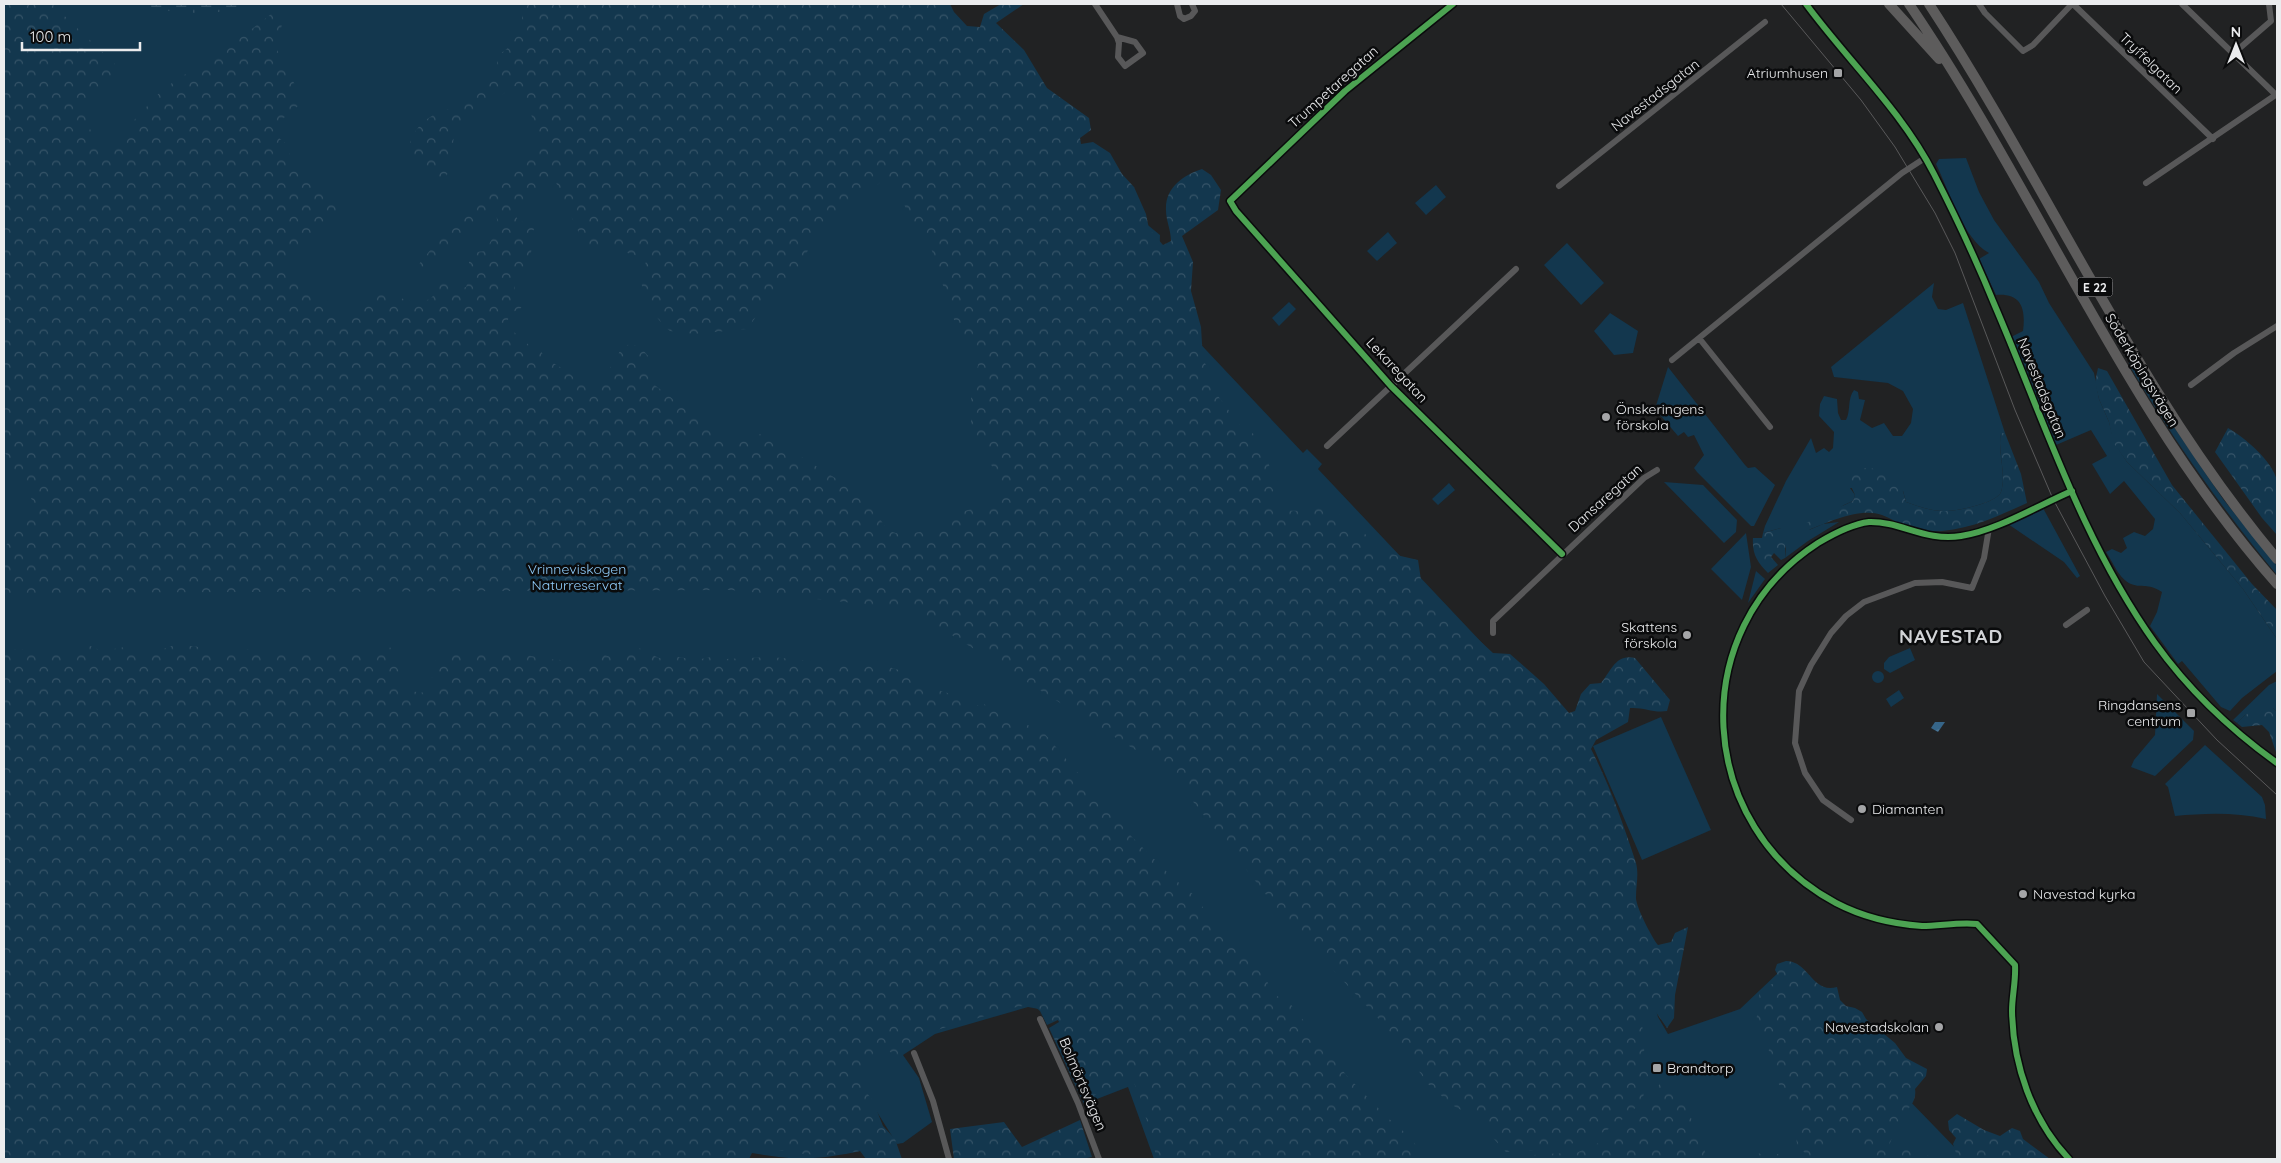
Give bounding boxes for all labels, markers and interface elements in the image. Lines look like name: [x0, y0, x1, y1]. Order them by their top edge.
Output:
scale bar: [22, 20, 140, 52]
north arrow: [2211, 20, 2261, 70]
text: N: [2231, 23, 2241, 41]
text: 100 m: [30, 27, 71, 46]
street label: Tryffelgatan: [2116, 29, 2186, 97]
street label: Trumpetaregatan: [1284, 42, 1382, 132]
street label: Navestadsgatan: [1607, 55, 1703, 135]
place label: Atriumhusen: [1747, 64, 1828, 82]
marker: Atriumhusen: [1832, 67, 1844, 79]
road number: E 22: [2078, 278, 2112, 296]
street label: Söderköpingsvägen: [2101, 310, 2183, 430]
street label: Lekaregatan: [1362, 334, 1432, 406]
street label: Navestadsgatan: [2014, 335, 2070, 441]
place label: Önskeringens förskola: [1616, 400, 1704, 434]
marker: Önskeringens förskola: [1600, 411, 1612, 423]
street label: Dansaregatan: [1564, 460, 1646, 536]
park label: Vrinneviskogen Naturreservat: [528, 560, 626, 594]
place label: Skattens förskola: [1621, 618, 1677, 652]
district label: NAVESTAD: [1899, 624, 2003, 648]
marker: Skattens förskola: [1681, 629, 1693, 641]
place label: Ringdansens centrum: [2098, 696, 2181, 730]
marker: Ringdansens centrum: [2185, 707, 2197, 719]
place label: Diamanten: [1872, 800, 1944, 818]
marker: Diamanten: [1856, 803, 1868, 815]
place label: Navestad kyrka: [2033, 885, 2136, 903]
marker: Navestad kyrka: [2017, 888, 2029, 900]
place label: Navestadskolan: [1825, 1018, 1929, 1036]
marker: Navestadskolan: [1933, 1021, 1945, 1033]
street label: Bolmörtsvägen: [1055, 1035, 1111, 1133]
place label: Brandtorp: [1667, 1059, 1733, 1077]
marker: Brandtorp: [1651, 1062, 1663, 1074]

